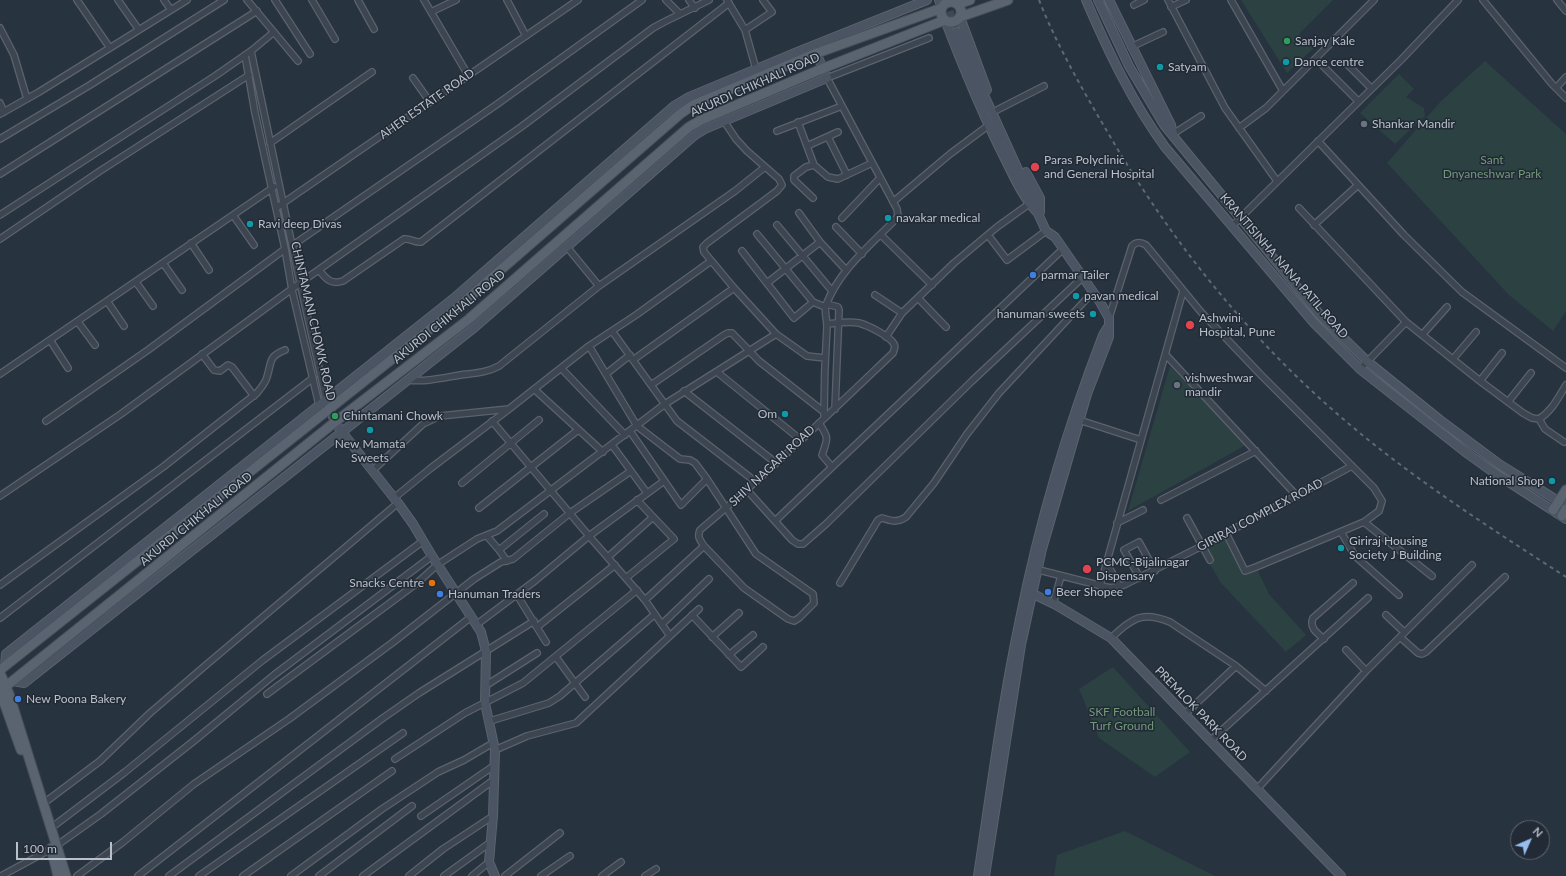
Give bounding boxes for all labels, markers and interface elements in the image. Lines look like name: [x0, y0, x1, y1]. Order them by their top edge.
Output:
place label: Sanjay Kale: [1295, 34, 1355, 48]
marker: Sanjay Kale: [1282, 36, 1292, 46]
street label: AKURDI CHIKHALI ROAD: [688, 50, 822, 120]
place label: Dance centre: [1294, 55, 1364, 69]
marker: Dance centre: [1281, 57, 1291, 67]
place label: Satyam: [1168, 60, 1207, 74]
marker: Satyam: [1155, 62, 1165, 72]
street label: AHER ESTATE ROAD: [377, 66, 477, 142]
place label: Shankar Mandir: [1372, 117, 1455, 131]
marker: Shankar Mandir: [1359, 119, 1369, 129]
place label: Paras Polyclinic and General Hospital: [1044, 153, 1154, 181]
park label: Sant Dnyaneshwar Park: [1443, 153, 1541, 181]
marker: Paras Polyclinic and General Hospital: [1029, 161, 1041, 173]
street label: KRANTISINHA NANA PATIL ROAD: [1217, 190, 1351, 342]
place label: navakar medical: [896, 211, 980, 225]
marker: navakar medical: [883, 213, 893, 223]
place label: Ravi deep Divas: [258, 217, 342, 231]
marker: Ravi deep Divas: [245, 219, 255, 229]
street label: CHINTAMANI CHOWK ROAD: [288, 240, 338, 402]
street label: AKURDI CHIKHALI ROAD: [390, 267, 508, 367]
place label: parmar Tailer: [1041, 268, 1109, 282]
marker: parmar Tailer: [1028, 270, 1038, 280]
place label: pavan medical: [1084, 289, 1159, 303]
marker: pavan medical: [1071, 291, 1081, 301]
place label: hanuman sweets: [997, 307, 1085, 321]
marker: hanuman sweets: [1088, 309, 1098, 319]
place label: Ashwini Hospital, Pune: [1199, 311, 1275, 339]
marker: Ashwini Hospital, Pune: [1184, 319, 1196, 331]
place label: vishweshwar mandir: [1185, 371, 1253, 399]
marker: vishweshwar mandir: [1172, 380, 1182, 390]
place label: Om: [758, 407, 777, 421]
place label: Chintamani Chowk: [343, 409, 443, 423]
marker: Om: [780, 409, 790, 419]
marker: Chintamani Chowk: [330, 411, 340, 421]
street label: SHIV NAGARI ROAD: [726, 423, 818, 509]
marker: New Mamata Sweets: [365, 425, 375, 435]
place label: New Mamata Sweets: [335, 437, 405, 465]
street label: AKURDI CHIKHALI ROAD: [137, 469, 255, 569]
place label: National Shop: [1470, 474, 1544, 488]
street label: GIRIRAJ COMPLEX ROAD: [1195, 476, 1325, 554]
marker: National Shop: [1547, 476, 1557, 486]
place label: Giriraj Housing Society J Building: [1349, 534, 1441, 562]
marker: Giriraj Housing Society J Building: [1336, 543, 1346, 553]
place label: PCMC-Bijalinagar Dispensary: [1096, 555, 1189, 583]
marker: PCMC-Bijalinagar Dispensary: [1081, 563, 1093, 575]
place label: Snacks Centre: [349, 576, 424, 590]
marker: Snacks Centre: [427, 578, 437, 588]
place label: Beer Shopee: [1056, 585, 1123, 599]
place label: Hanuman Traders: [448, 587, 541, 601]
marker: Beer Shopee: [1043, 587, 1053, 597]
marker: Hanuman Traders: [435, 589, 445, 599]
street label: PREMLOK PARK ROAD: [1152, 663, 1250, 765]
place label: New Poona Bakery: [26, 692, 126, 706]
marker: New Poona Bakery: [13, 694, 23, 704]
park label: SKF Football Turf Ground: [1089, 705, 1155, 733]
north arrow: [1510, 820, 1550, 860]
text: N: [1531, 824, 1546, 839]
scale bar: [18, 834, 114, 860]
text: 100 m: [23, 841, 57, 856]

